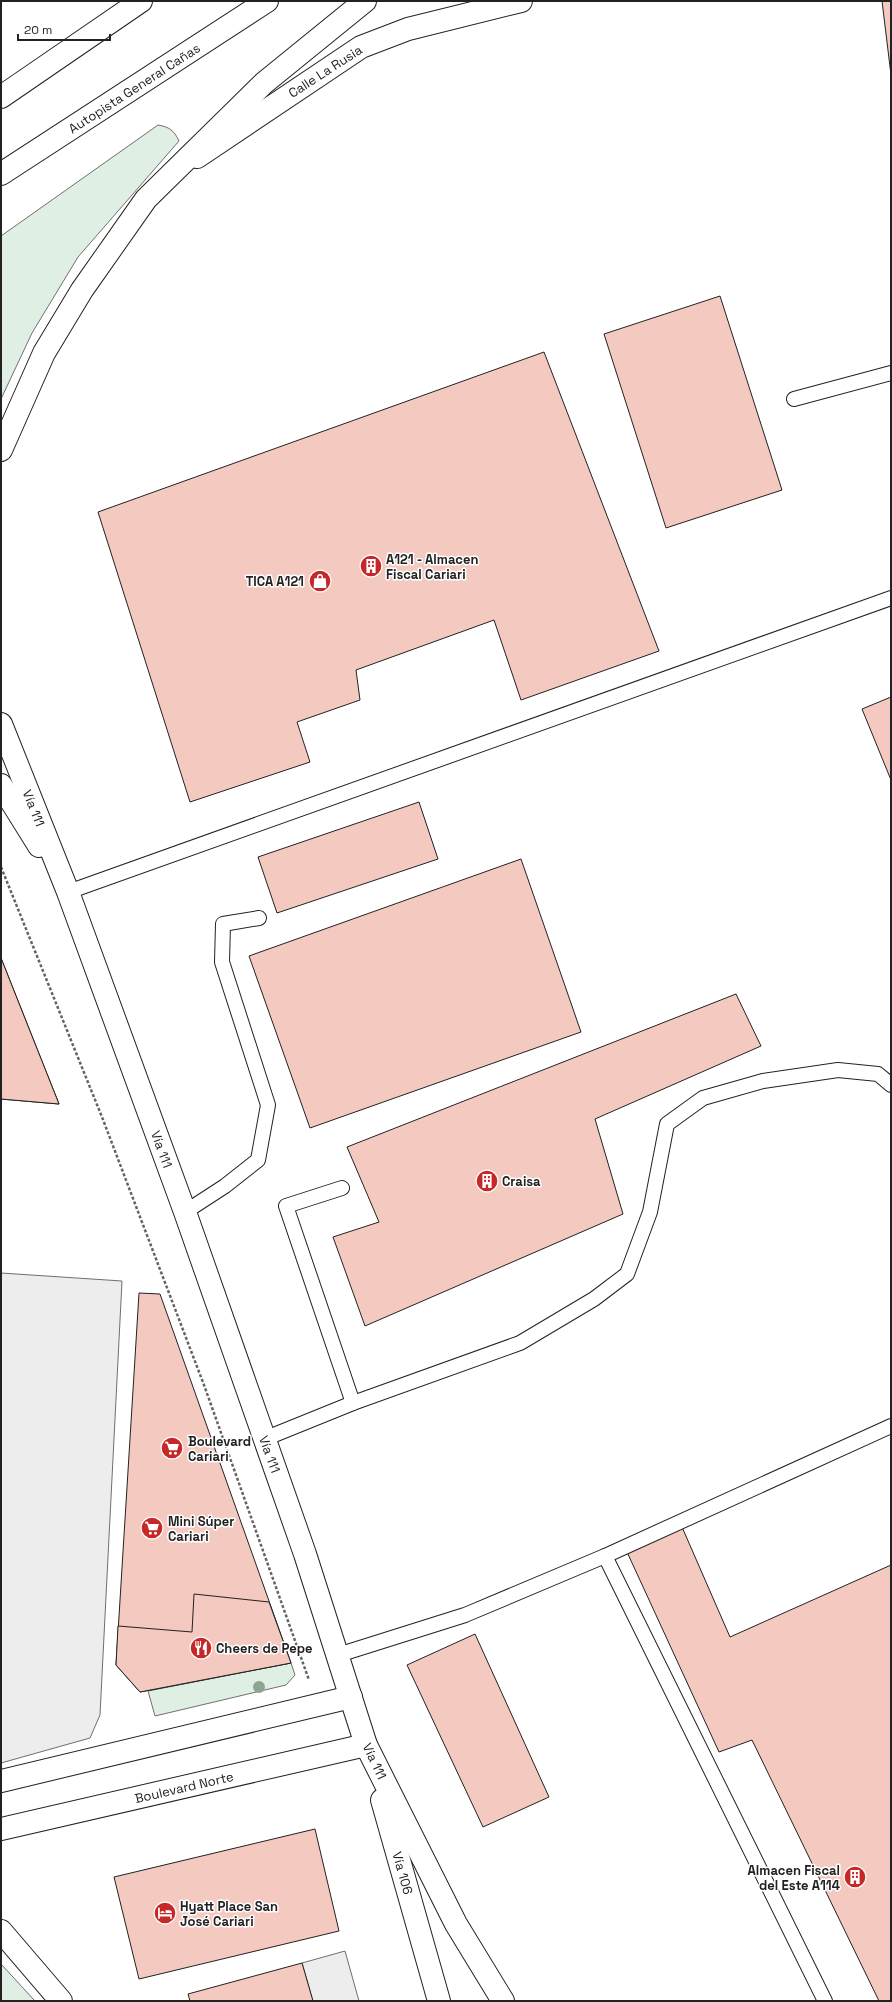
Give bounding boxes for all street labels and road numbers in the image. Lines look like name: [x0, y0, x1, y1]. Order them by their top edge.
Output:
street label: Autopista General Cañas: [65, 39, 203, 137]
street label: Calle La Rusia: [285, 41, 366, 102]
street label: Vía 111: [18, 787, 49, 829]
street label: Vía 111: [147, 1128, 176, 1170]
street label: Vía 111: [255, 1433, 284, 1475]
street label: Vía 111: [359, 1740, 390, 1782]
street label: Boulevard Norte: [133, 1768, 235, 1807]
street label: Vía 106: [388, 1850, 417, 1897]

